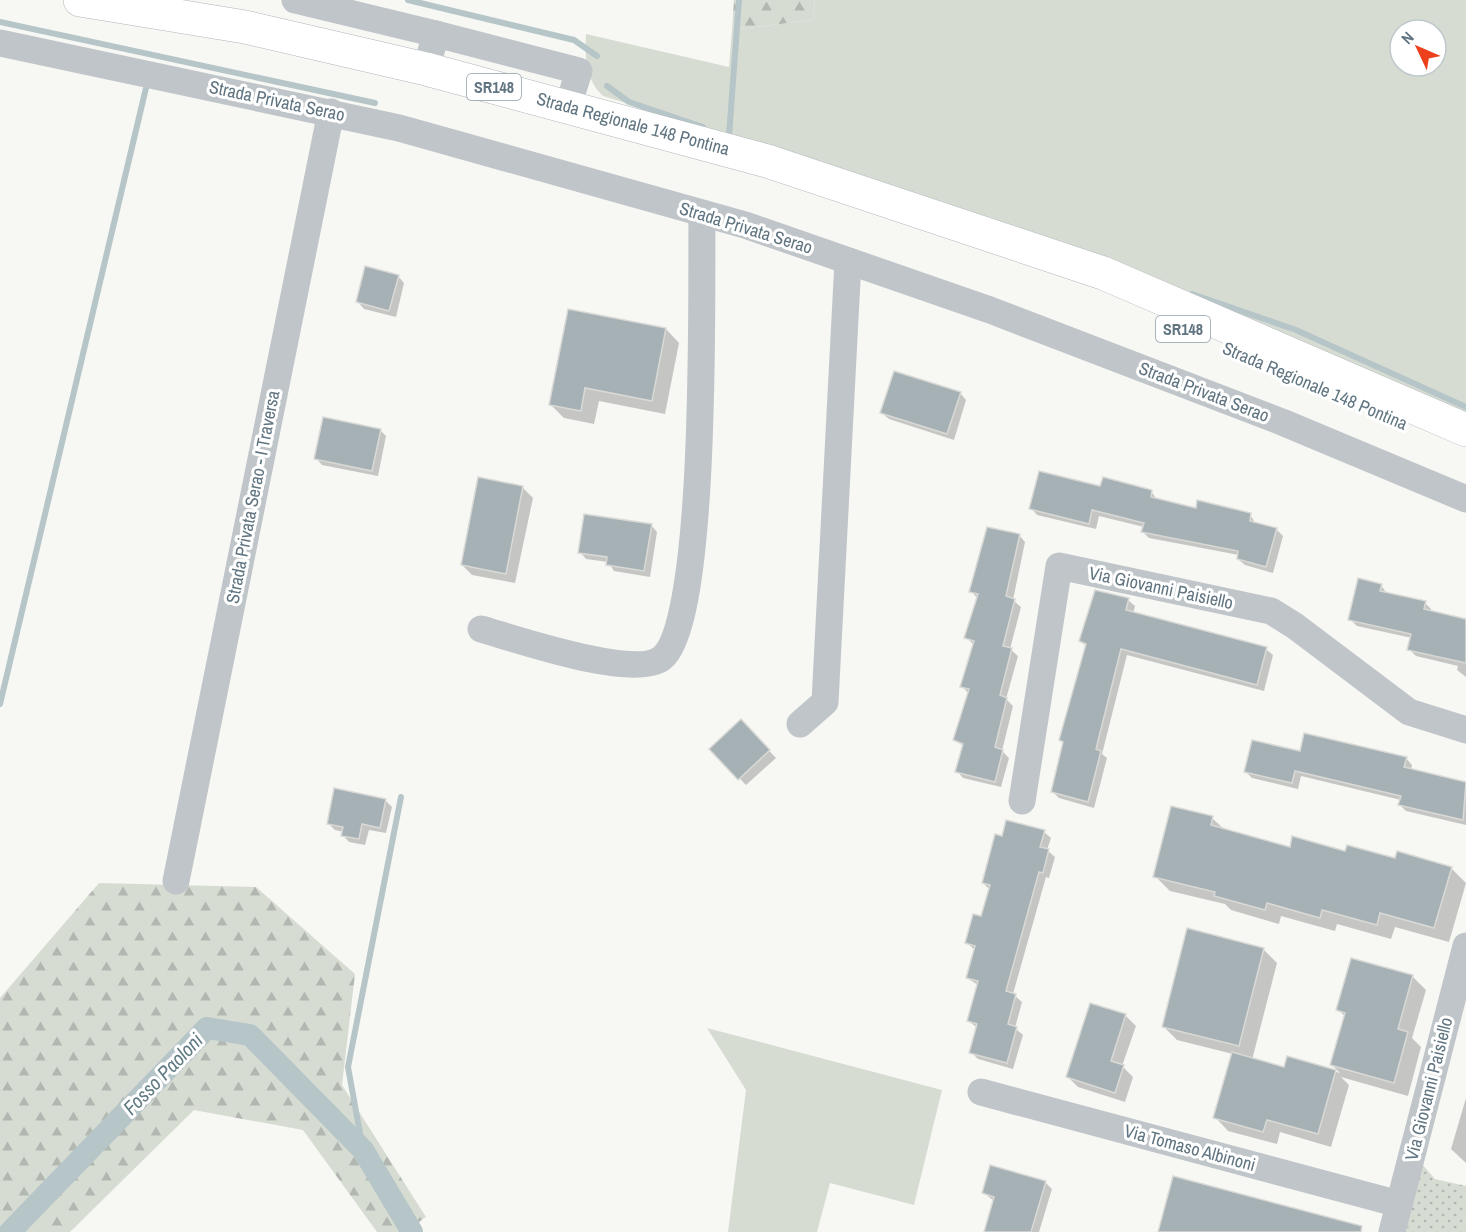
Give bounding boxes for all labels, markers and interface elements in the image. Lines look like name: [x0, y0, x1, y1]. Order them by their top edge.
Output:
north arrow: [1388, 18, 1448, 78]
text: N: [1396, 27, 1418, 49]
street label: Strada Privata Serao: [207, 74, 347, 127]
road number: SR148: [467, 74, 521, 100]
street label: Strada Regionale 148 Pontina: [534, 86, 732, 161]
street label: Strada Privata Serao: [677, 195, 816, 260]
road number: SR148: [1156, 316, 1210, 342]
street label: Strada Regionale 148 Pontina: [1219, 335, 1411, 436]
street label: Strada Privata Serao: [1135, 355, 1273, 428]
street label: Strada Privata Serao - I Traversa: [220, 388, 285, 606]
street label: Via Giovanni Paisiello: [1087, 560, 1235, 615]
street label: Via Giovanni Paisiello: [1399, 1015, 1458, 1163]
water label: Fosso Paoloni: [117, 1026, 209, 1121]
street label: Via Tomaso Albinoni: [1122, 1118, 1259, 1177]

